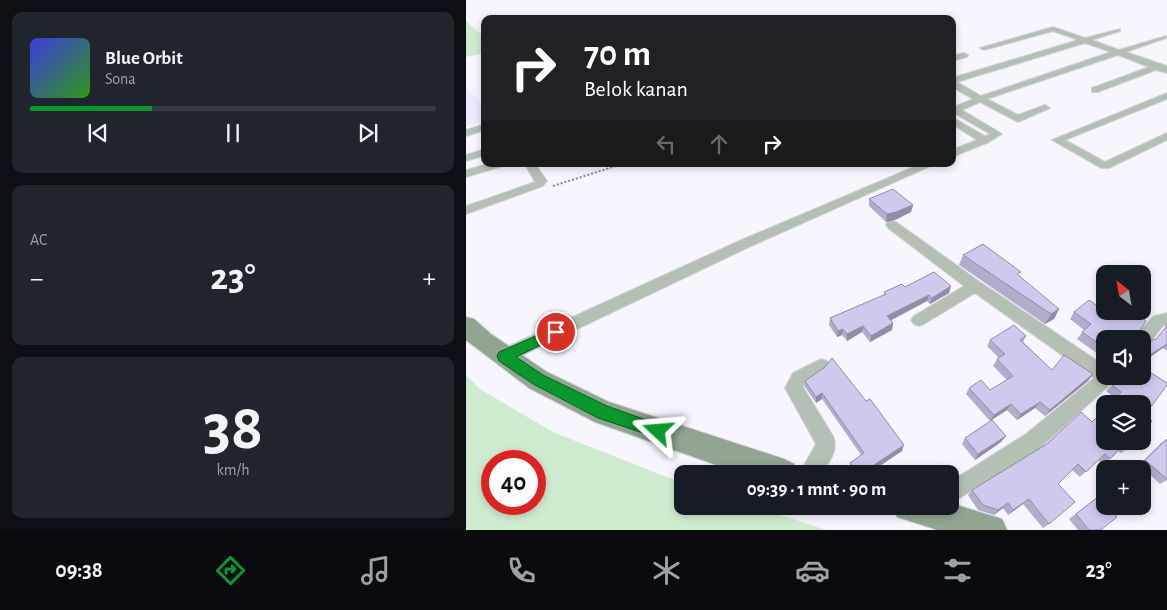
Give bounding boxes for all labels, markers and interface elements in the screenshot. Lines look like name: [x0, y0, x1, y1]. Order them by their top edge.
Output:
icon: right: [501, 35, 566, 100]
text: 70 m: [584, 37, 651, 72]
text: Blue Orbit: [105, 49, 183, 68]
text: Sona: [105, 71, 136, 87]
text: Belok kanan: [584, 78, 688, 100]
icon: previous: [84, 119, 112, 147]
icon: pause: [219, 119, 247, 147]
icon: next: [354, 119, 382, 147]
icon: left: [652, 130, 680, 158]
icon: ahead: [705, 130, 733, 158]
icon: right: [758, 130, 786, 158]
text: AC: [30, 232, 47, 248]
text: 23°: [210, 259, 256, 297]
text: −: [30, 265, 43, 293]
text: +: [423, 265, 436, 293]
north arrow: [1096, 265, 1151, 320]
map controls: [1096, 265, 1151, 515]
pin: [535, 311, 577, 353]
icon: arrive: [542, 318, 570, 346]
button: sound: [1096, 330, 1151, 385]
button: layers: [1096, 395, 1151, 450]
text: 38: [203, 396, 263, 461]
position arrow: [631, 404, 683, 456]
speed limit sign: 40: [481, 450, 546, 515]
button: +: [1096, 460, 1151, 515]
text: km/h: [216, 462, 250, 478]
text: 09:39 · 1 mnt · 90 m: [747, 480, 886, 499]
icon: directions: [213, 553, 248, 588]
icon: music: [358, 553, 393, 588]
icon: phone: [504, 553, 539, 588]
icon: climate: [649, 553, 684, 588]
icon: car: [795, 553, 830, 588]
icon: filters: [940, 553, 975, 588]
text: 09:38: [55, 559, 103, 581]
text: 23°: [1085, 559, 1112, 581]

